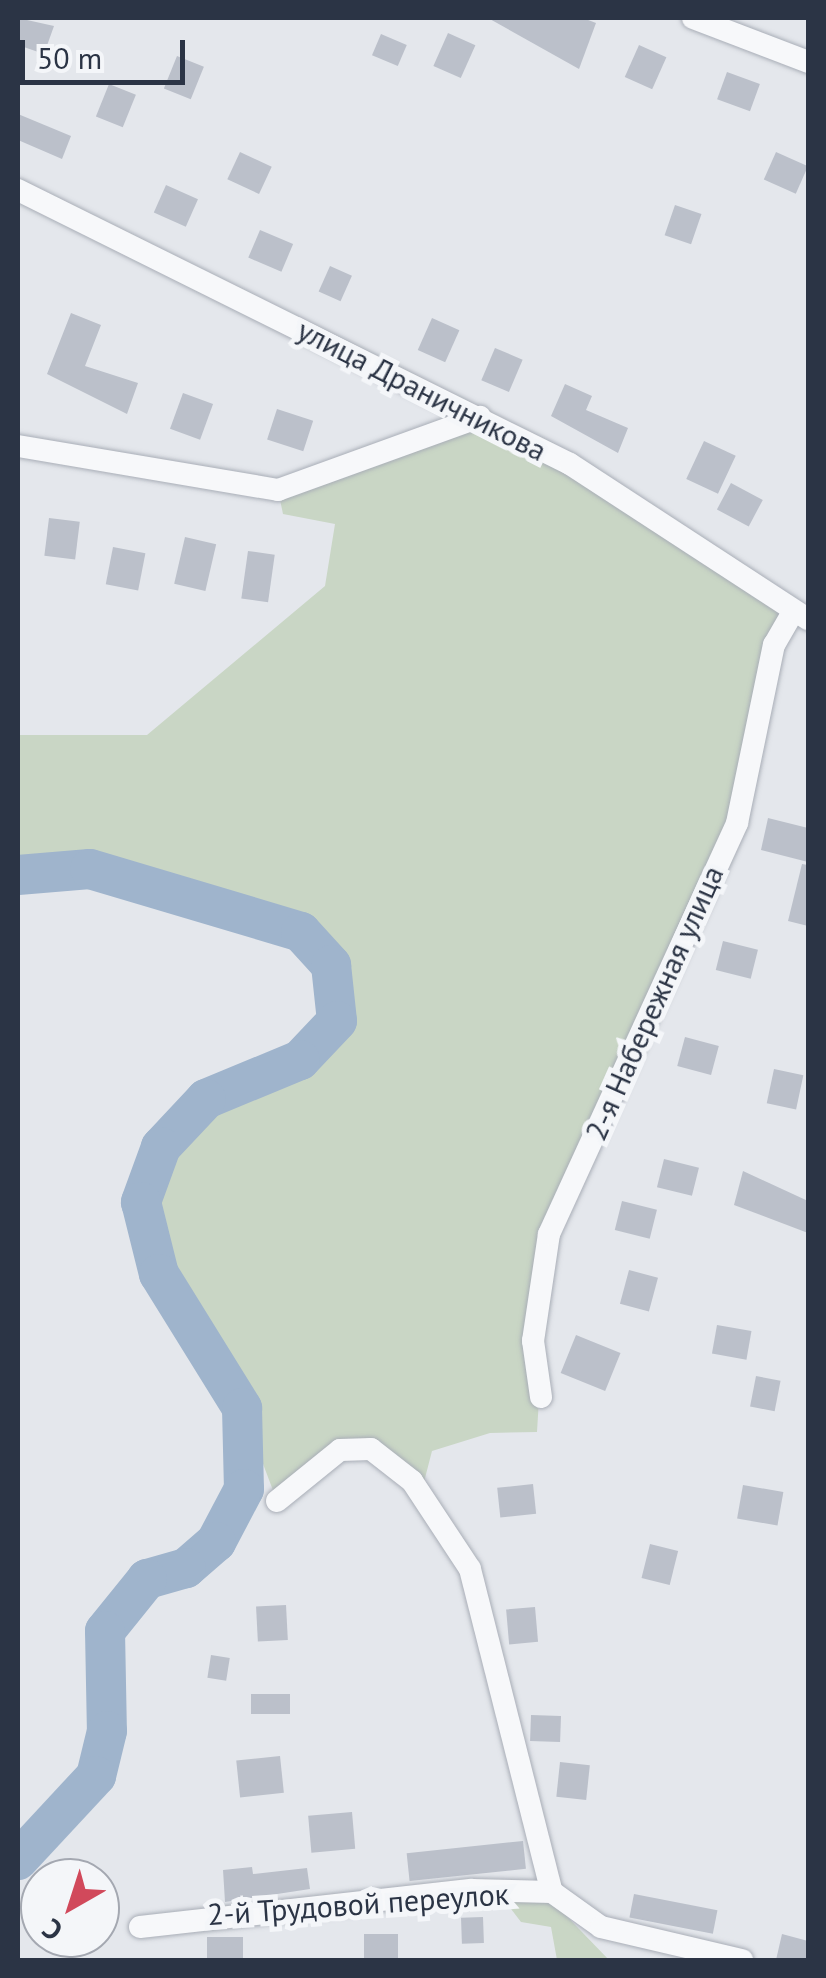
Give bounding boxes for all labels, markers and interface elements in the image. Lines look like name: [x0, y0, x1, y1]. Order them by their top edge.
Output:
scale bar: [25, 20, 190, 82]
text: 50 m: [37, 38, 102, 77]
street label: улица Драничникова: [291, 311, 553, 469]
street label: 2-я Набережная улица: [577, 860, 731, 1146]
north arrow: [20, 1858, 120, 1958]
street label: 2-й Трудовой переулок: [205, 1875, 511, 1933]
text: С: [34, 1911, 70, 1949]

